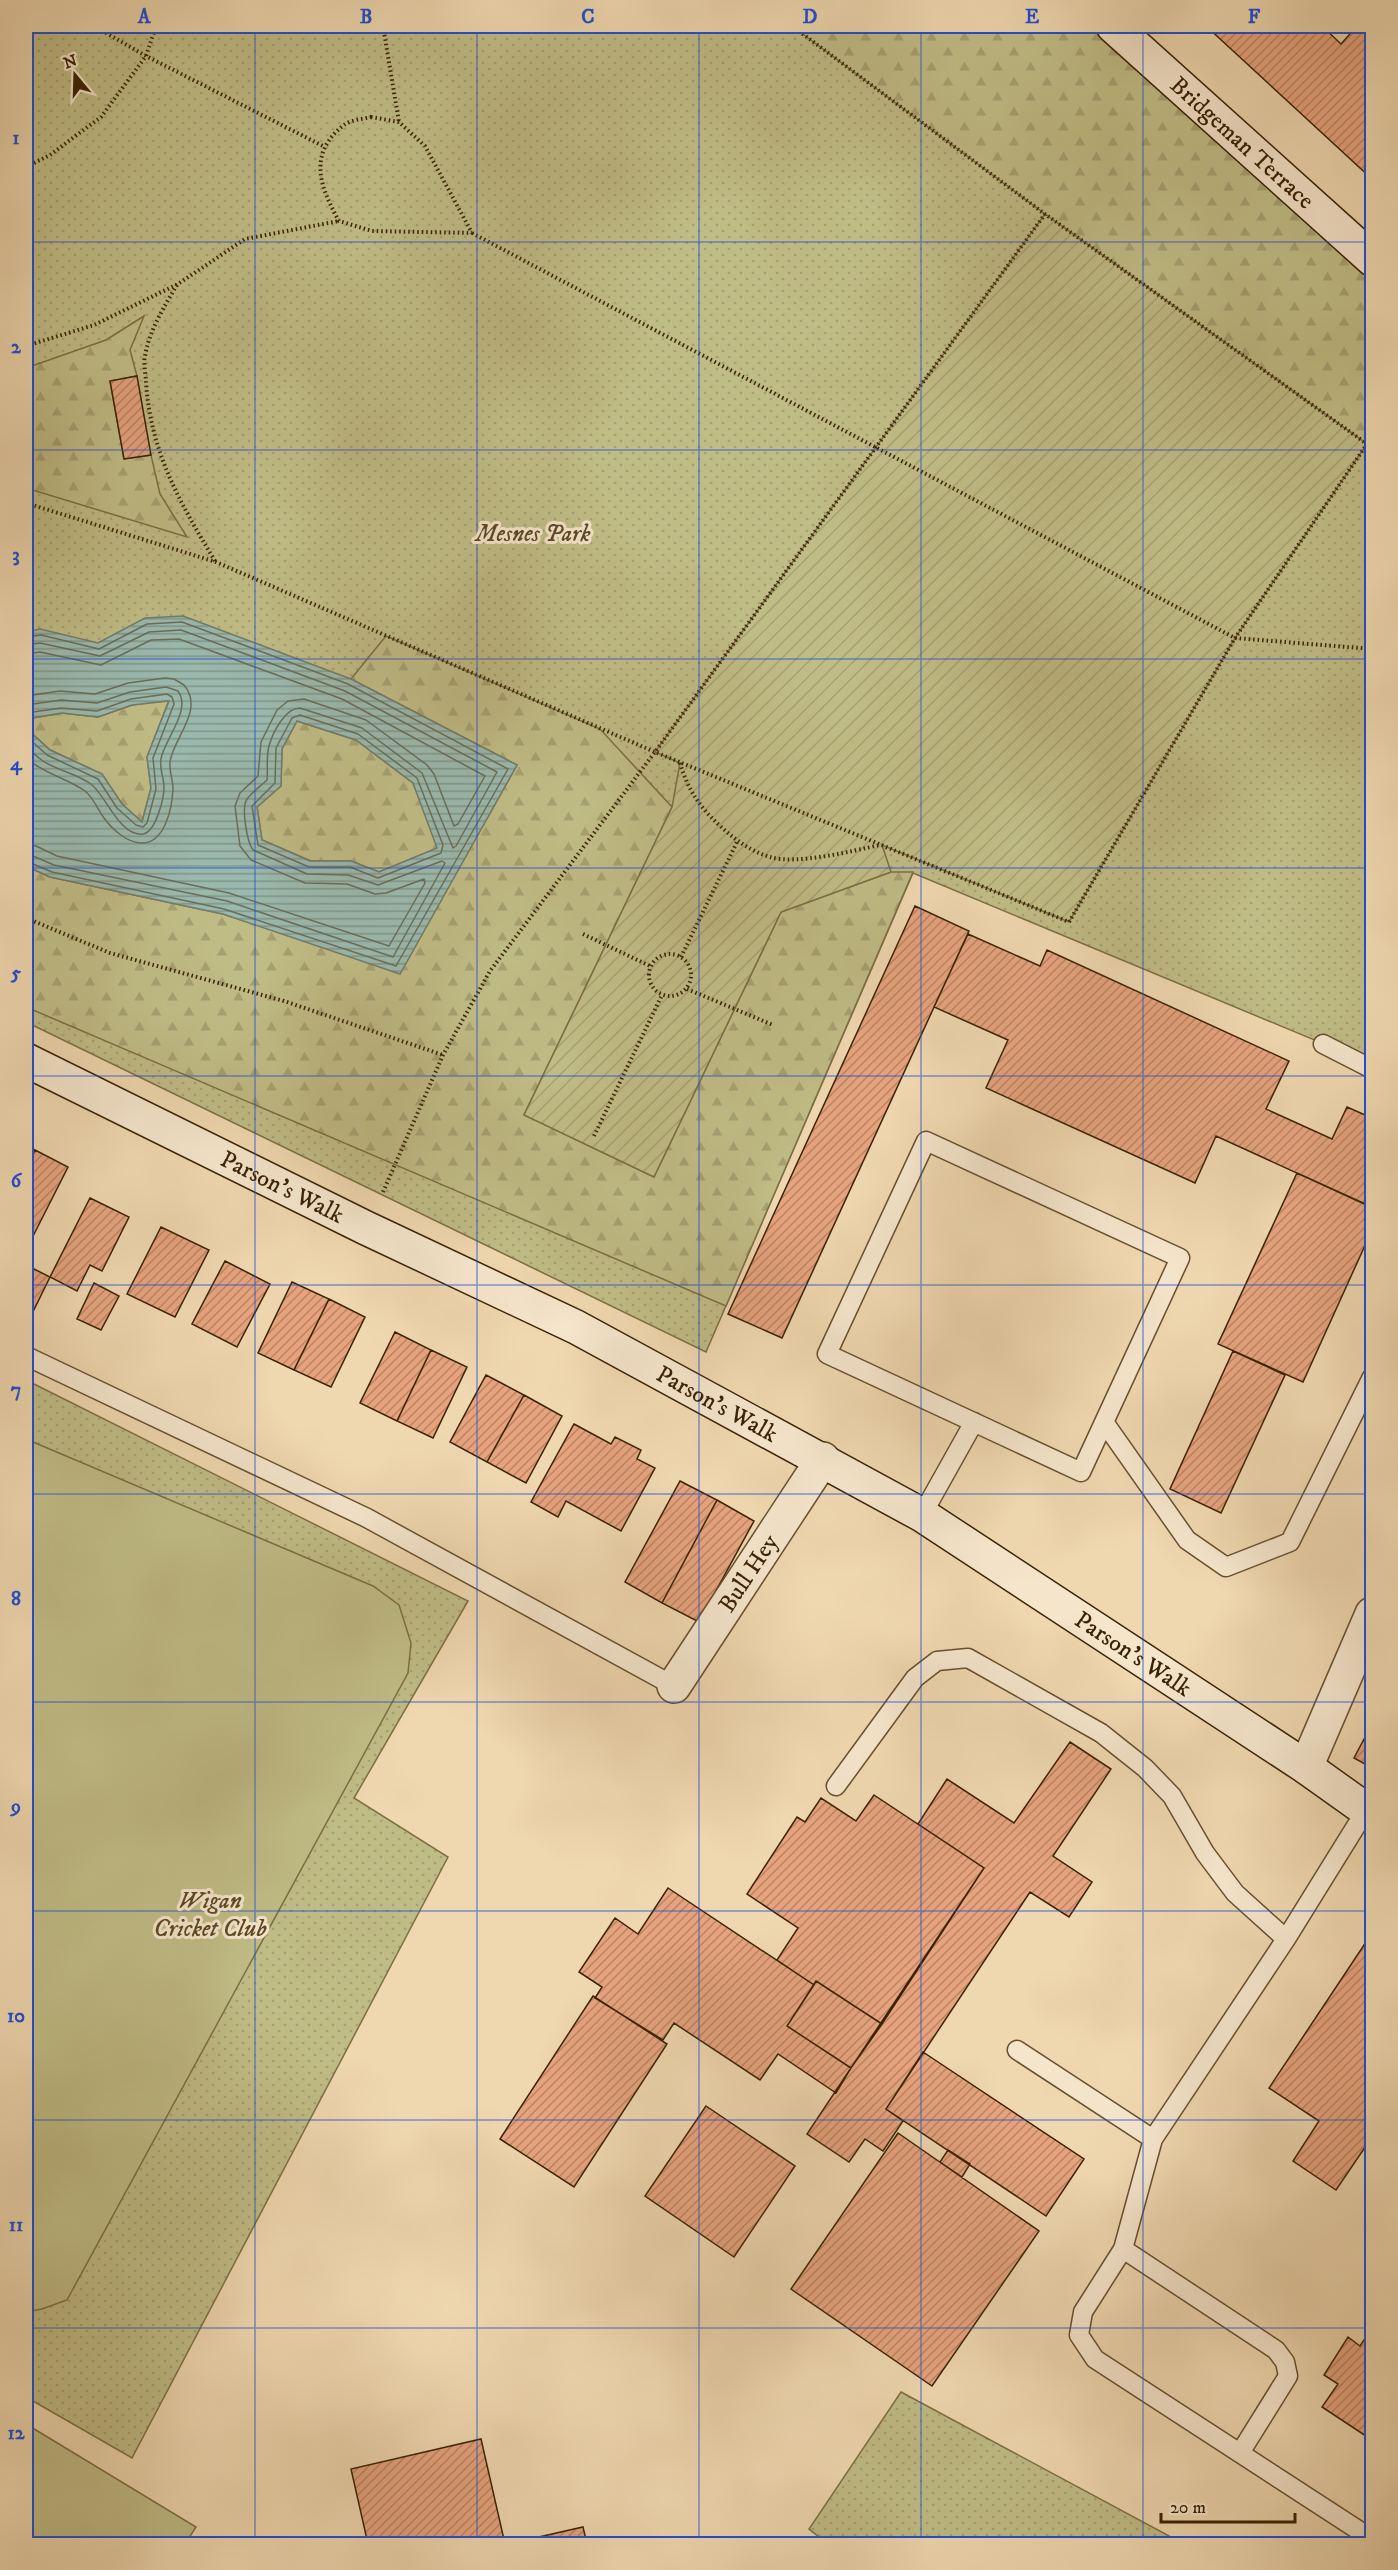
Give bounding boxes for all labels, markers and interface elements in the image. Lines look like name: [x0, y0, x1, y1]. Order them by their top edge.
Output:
text: A: [137, 5, 152, 30]
text: B: [360, 5, 372, 30]
text: C: [581, 5, 595, 30]
text: D: [803, 5, 818, 30]
text: E: [1025, 5, 1039, 30]
text: F: [1248, 5, 1261, 30]
north arrow: [45, 45, 105, 105]
text: N: [61, 50, 80, 73]
street label: Bridgeman Terrace: [1163, 71, 1320, 216]
text: 1: [12, 126, 20, 151]
text: 2: [11, 335, 22, 360]
park label: Mesnes Park: [473, 519, 591, 549]
text: 3: [12, 543, 20, 568]
text: 4: [10, 752, 23, 777]
text: 5: [10, 961, 21, 986]
street label: Parson's Walk: [215, 1144, 349, 1231]
text: 6: [11, 1169, 23, 1194]
street label: Parson's Walk: [651, 1359, 783, 1450]
text: 7: [11, 1378, 21, 1403]
street label: Bull Hey: [712, 1528, 786, 1619]
text: 8: [11, 1587, 21, 1612]
street label: Parson's Walk: [1069, 1605, 1197, 1704]
text: 9: [9, 1795, 21, 1820]
park label: Wigan Cricket Club: [153, 1886, 267, 1944]
text: 10: [7, 2004, 25, 2029]
text: 11: [9, 2213, 23, 2238]
text: 12: [7, 2421, 26, 2446]
scale bar: [1161, 2486, 1294, 2524]
text: 20 m: [1170, 2497, 1206, 2519]

